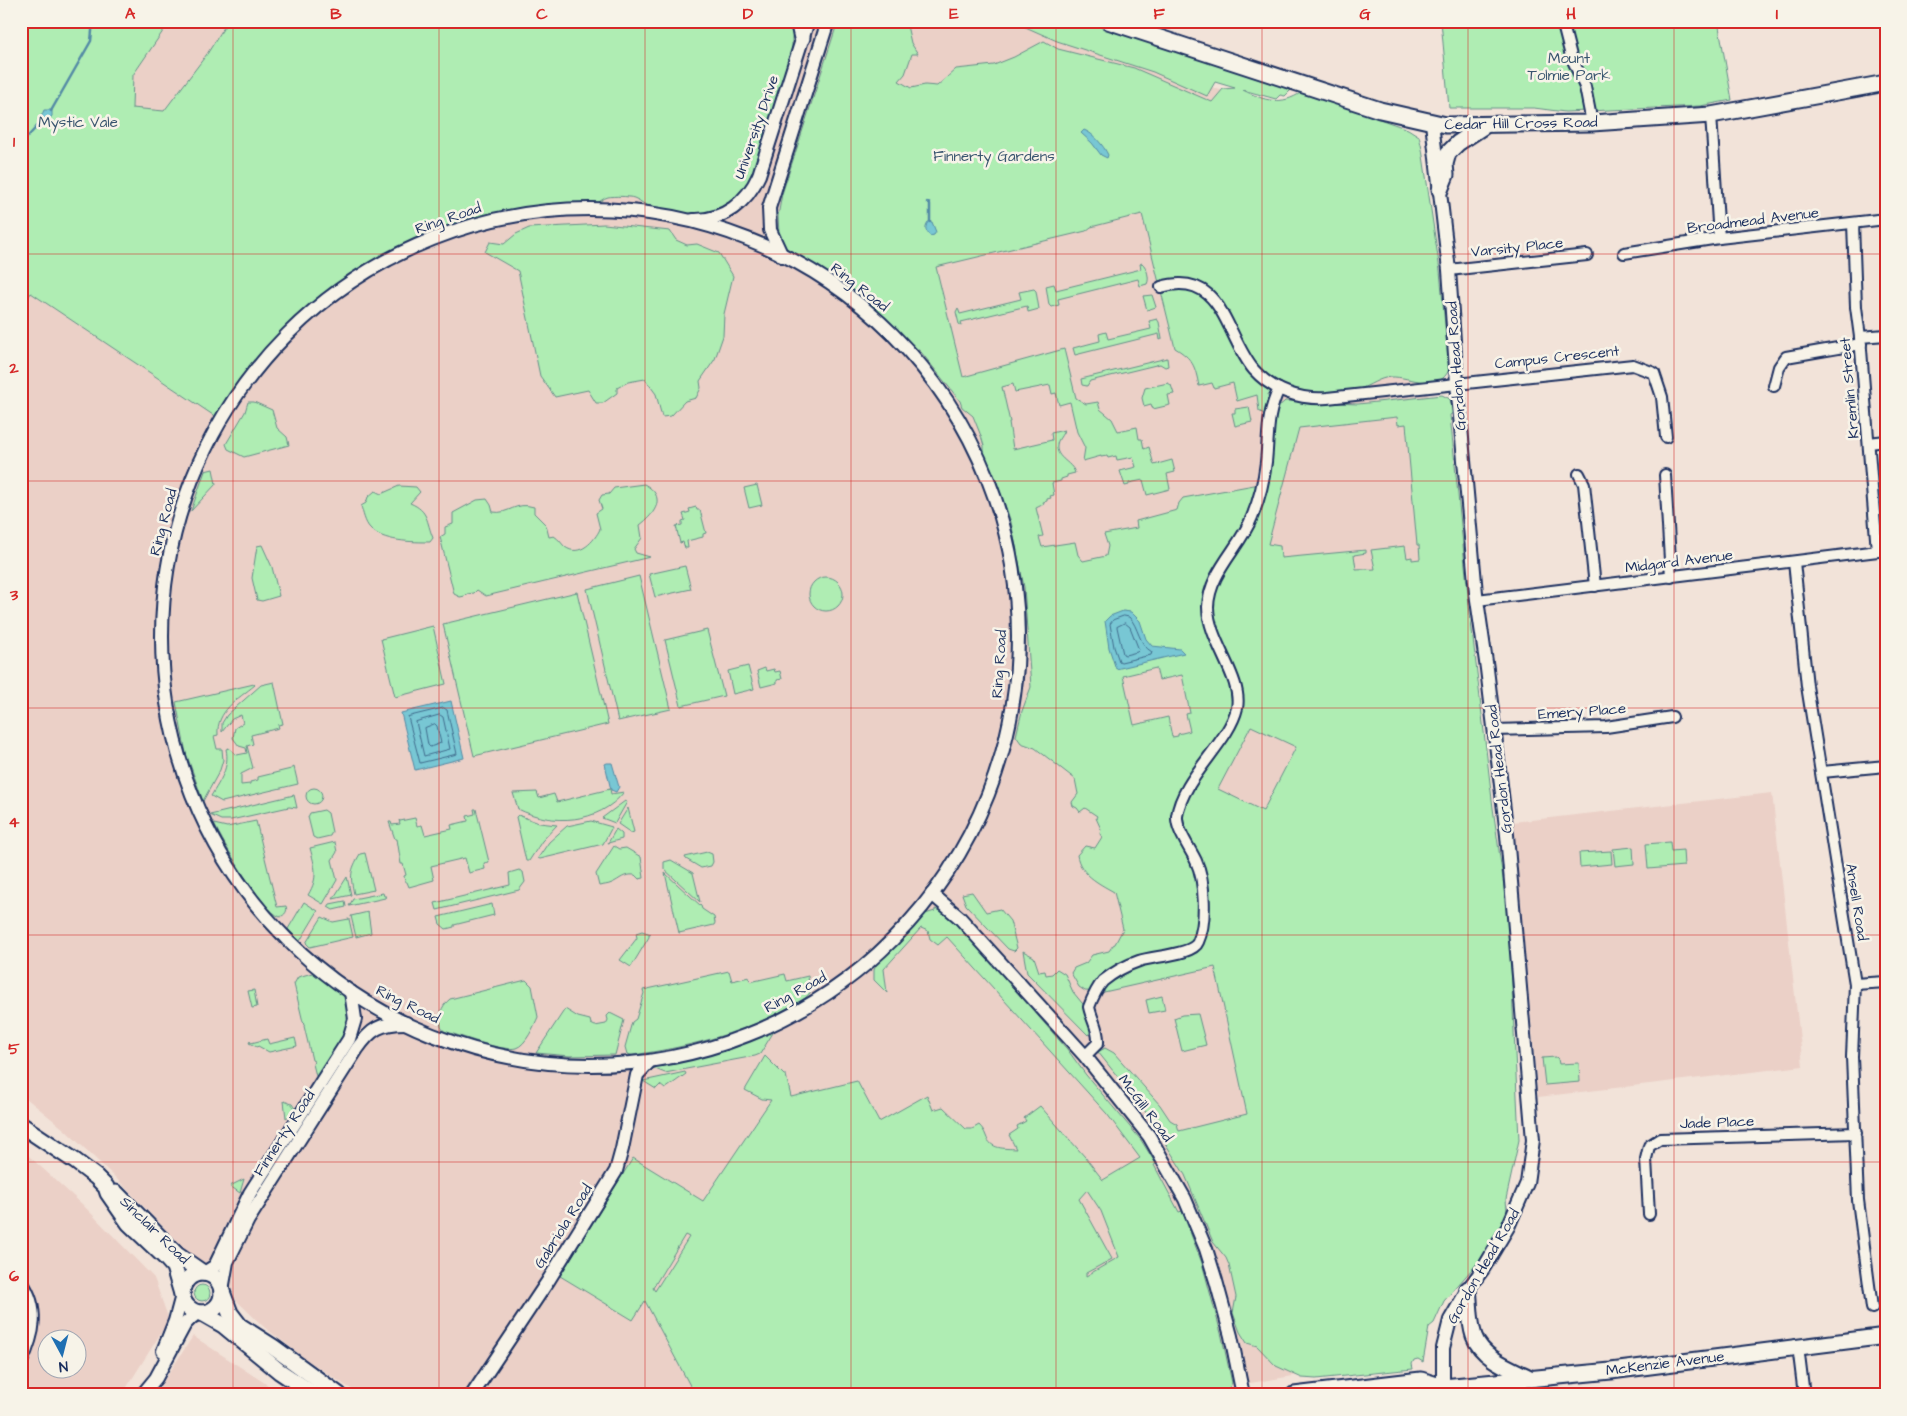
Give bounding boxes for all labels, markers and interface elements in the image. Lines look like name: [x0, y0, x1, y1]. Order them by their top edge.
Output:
text: A: [125, 3, 136, 25]
text: B: [330, 3, 342, 25]
text: C: [536, 3, 548, 25]
text: D: [743, 3, 754, 25]
text: E: [949, 3, 959, 25]
text: F: [1153, 3, 1165, 25]
text: G: [1359, 3, 1371, 25]
text: H: [1566, 3, 1576, 25]
text: I: [1776, 3, 1778, 25]
park label: Mount Tolmie Park: [1528, 48, 1610, 86]
street label: University Drive: [729, 72, 785, 182]
park label: Mystic Vale: [38, 112, 118, 134]
street label: Cedar Hill Cross Road: [1444, 112, 1598, 135]
text: 1: [13, 131, 16, 153]
park label: Finnerty Gardens: [933, 146, 1055, 168]
street label: Ring Road: [412, 197, 485, 241]
street label: Broadmead Avenue: [1686, 202, 1820, 239]
street label: Varsity Place: [1470, 232, 1564, 264]
street label: Ring Road: [826, 258, 893, 318]
street label: Gordon Head Road: [1441, 300, 1471, 431]
street label: Kremlin Street: [1835, 336, 1864, 439]
street label: Campus Crescent: [1494, 341, 1620, 374]
text: 2: [8, 357, 19, 379]
street label: Ring Road: [144, 486, 184, 558]
street label: Midgard Avenue: [1624, 544, 1734, 580]
text: 3: [9, 584, 19, 606]
street label: Ring Road: [987, 629, 1013, 699]
street label: Emery Place: [1537, 698, 1627, 726]
street label: Gordon Head Road: [1481, 703, 1518, 835]
text: 4: [9, 811, 20, 833]
street label: Ansell Road: [1840, 862, 1873, 943]
street label: Ring Road: [760, 966, 831, 1019]
street label: Ring Road: [372, 980, 444, 1030]
text: 5: [8, 1038, 20, 1060]
street label: McGill Road: [1113, 1070, 1178, 1147]
street label: Finnerty Road: [249, 1086, 321, 1181]
street label: Jade Place: [1679, 1111, 1755, 1134]
street label: Gabriola Road: [529, 1180, 598, 1272]
street label: Sinclair Road: [115, 1192, 194, 1269]
street label: Gordon Head Road: [1442, 1205, 1525, 1328]
text: 6: [9, 1265, 19, 1287]
north arrow: [38, 1328, 88, 1378]
street label: McKenzie Avenue: [1605, 1346, 1725, 1381]
text: N: [58, 1355, 69, 1376]

